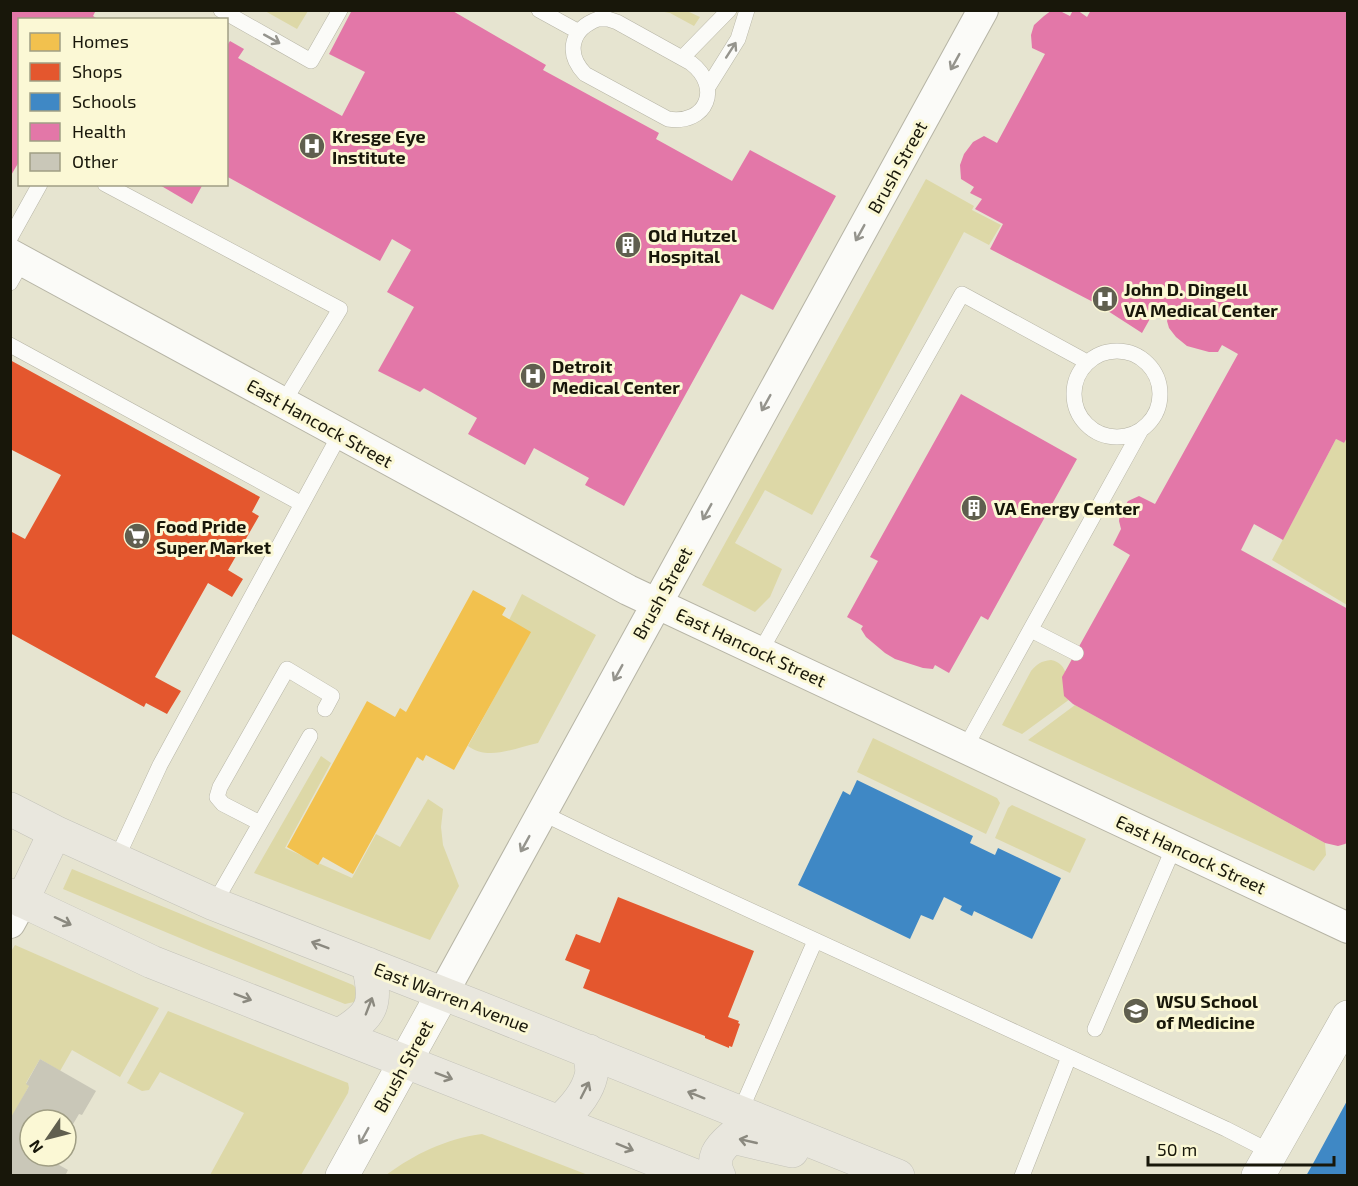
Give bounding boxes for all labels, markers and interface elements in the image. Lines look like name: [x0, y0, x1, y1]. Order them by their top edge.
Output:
legend: [18, 18, 228, 186]
text: Homes: [72, 30, 129, 52]
one-way arrow: [262, 34, 280, 45]
one-way arrow: [725, 42, 737, 59]
one-way arrow: [949, 53, 961, 70]
text: Shops: [72, 60, 122, 82]
text: Schools: [72, 90, 136, 112]
street label: Brush Street: [863, 117, 931, 217]
text: Health: [72, 120, 126, 142]
place label: Kresge Eye Institute: [332, 125, 426, 168]
hospital icon: Kresge Eye Institute: [297, 131, 327, 161]
text: Other: [72, 150, 118, 172]
place label: Old Hutzel Hospital: [648, 224, 737, 267]
one-way arrow: [854, 224, 866, 241]
building icon: Old Hutzel Hospital: [613, 230, 643, 260]
place label: John D. Dingell VA Medical Center: [1124, 278, 1278, 321]
hospital icon: John D. Dingell VA Medical Center: [1090, 284, 1120, 314]
place label: Detroit Medical Center: [552, 355, 680, 398]
hospital icon: Detroit Medical Center: [518, 361, 548, 391]
street label: East Hancock Street: [243, 374, 397, 472]
one-way arrow: [760, 394, 771, 412]
building icon: VA Energy Center: [959, 493, 989, 523]
place label: VA Energy Center: [994, 497, 1140, 519]
one-way arrow: [700, 503, 712, 520]
place label: Food Pride Super Market: [156, 515, 272, 558]
supermarket icon: Food Pride Super Market: [122, 521, 152, 551]
street label: Brush Street: [628, 543, 696, 643]
street label: East Hancock Street: [672, 603, 830, 691]
one-way arrow: [612, 663, 623, 681]
street label: East Hancock Street: [1112, 810, 1270, 898]
one-way arrow: [519, 835, 531, 852]
one-way arrow: [54, 915, 72, 927]
one-way arrow: [311, 939, 330, 950]
street label: East Warren Avenue: [371, 957, 533, 1037]
place label: WSU School of Medicine: [1156, 990, 1258, 1033]
one-way arrow: [233, 992, 251, 1003]
school or university icon: WSU School of Medicine: [1121, 996, 1151, 1026]
one-way arrow: [364, 998, 375, 1016]
street label: Brush Street: [369, 1016, 437, 1116]
one-way arrow: [434, 1071, 453, 1082]
one-way arrow: [580, 1081, 591, 1099]
one-way arrow: [688, 1089, 706, 1100]
north arrow: [18, 1108, 78, 1168]
one-way arrow: [358, 1127, 370, 1144]
scale bar: [1148, 1129, 1334, 1167]
one-way arrow: [739, 1134, 758, 1146]
text: N: [24, 1137, 46, 1157]
text: 50 m: [1157, 1138, 1197, 1160]
one-way arrow: [615, 1142, 634, 1153]

